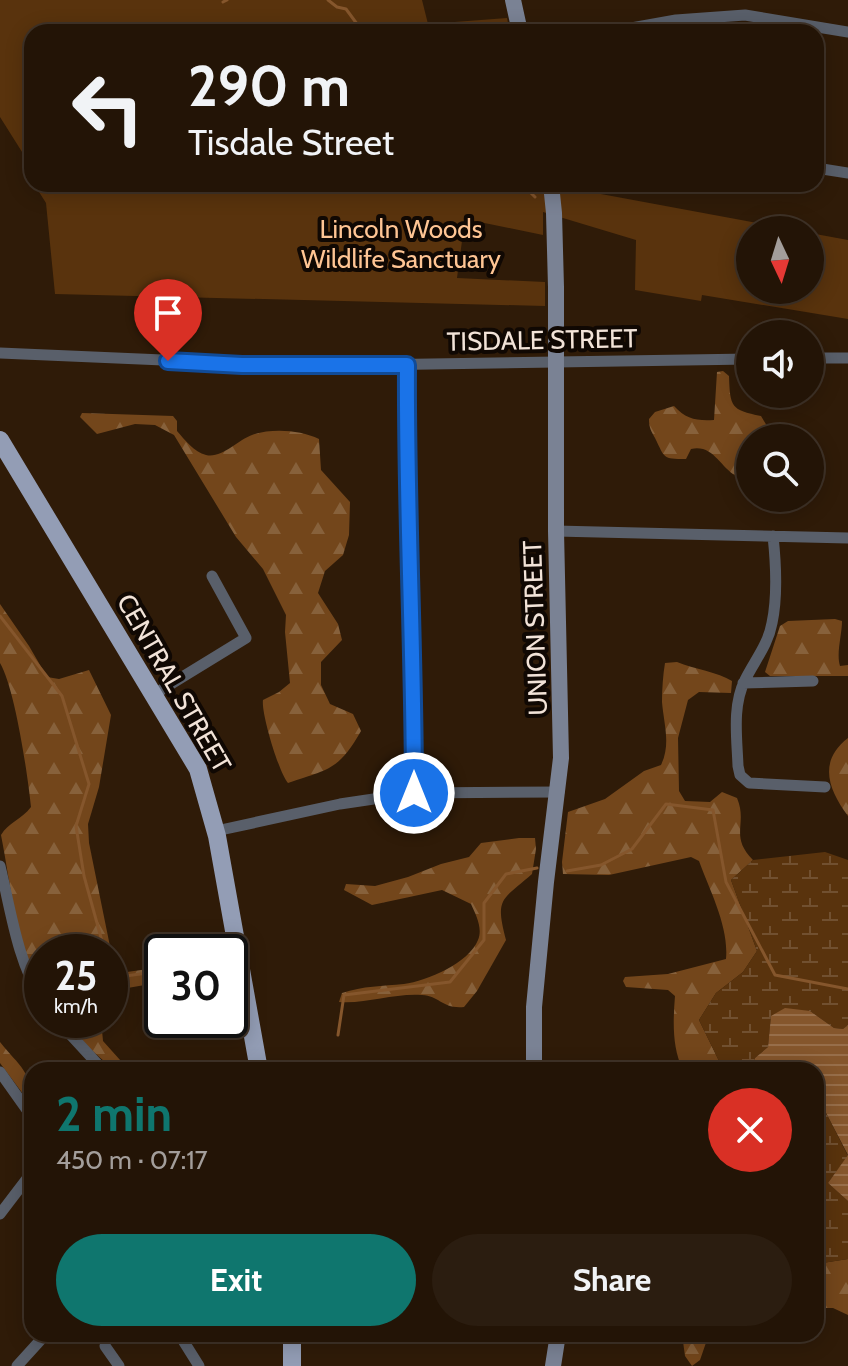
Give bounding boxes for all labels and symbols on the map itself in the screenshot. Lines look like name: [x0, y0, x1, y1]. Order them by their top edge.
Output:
park label: Lincoln Woods Wildlife Sanctuary: [301, 213, 501, 275]
north arrow: [736, 216, 824, 304]
pin: [134, 279, 202, 361]
street label: TISDALE STREET: [446, 322, 638, 358]
street label: UNION STREET: [516, 540, 554, 716]
street label: CENTRAL STREET: [110, 588, 238, 778]
position arrow: [372, 751, 456, 835]
speed limit sign: 30: [144, 934, 248, 1038]

